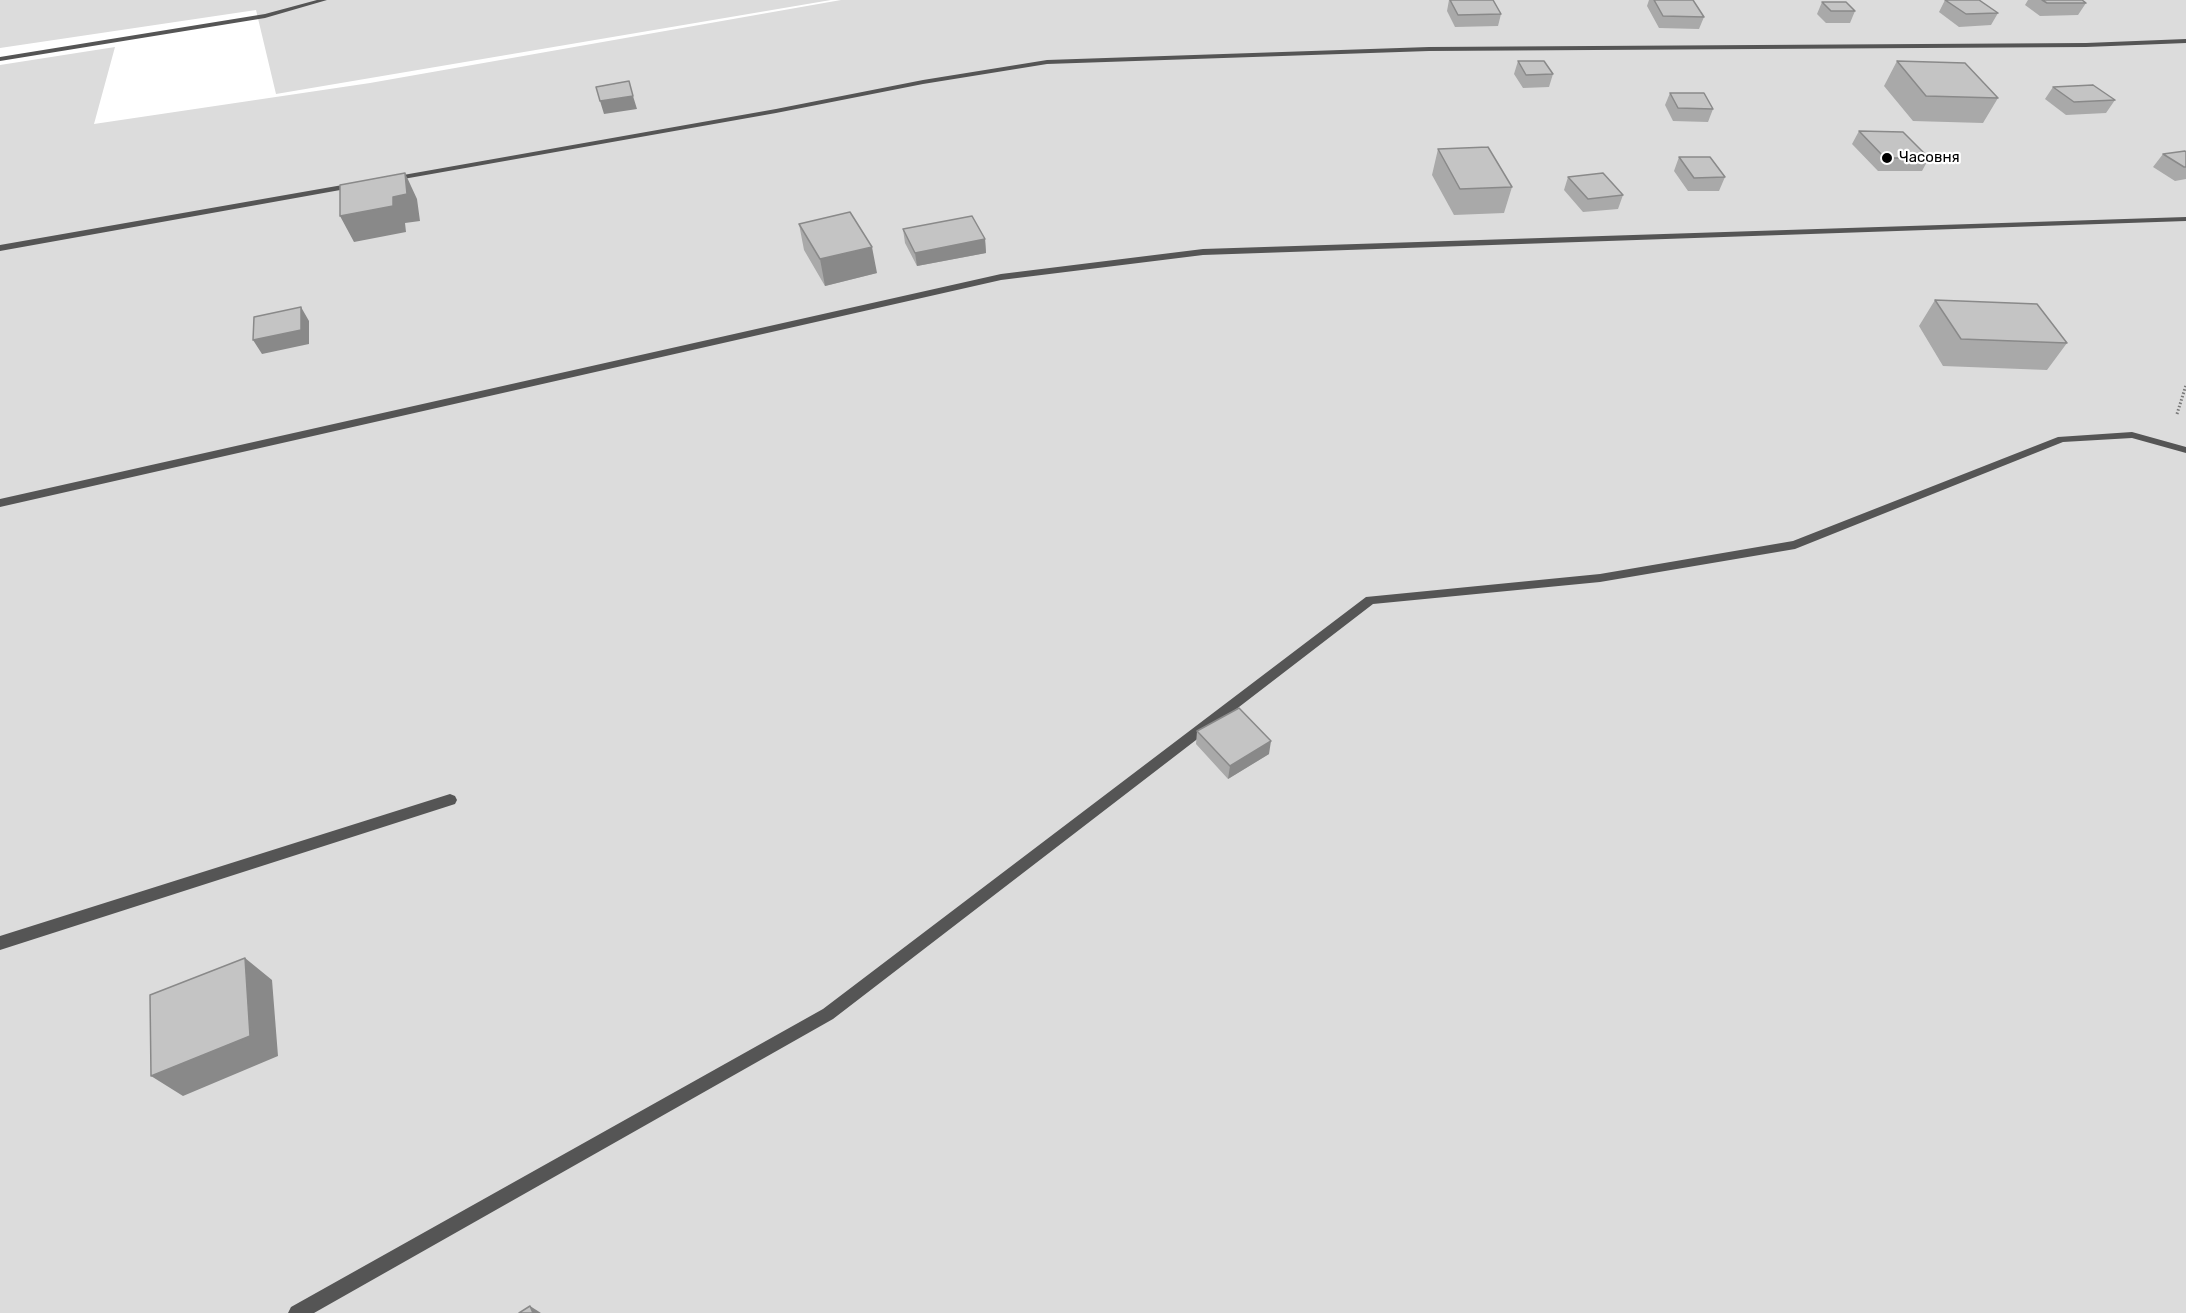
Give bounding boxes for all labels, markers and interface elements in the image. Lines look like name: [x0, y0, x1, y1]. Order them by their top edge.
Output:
place label: Часовня: [1899, 149, 1960, 167]
marker: Часовня: [1880, 151, 1894, 165]

